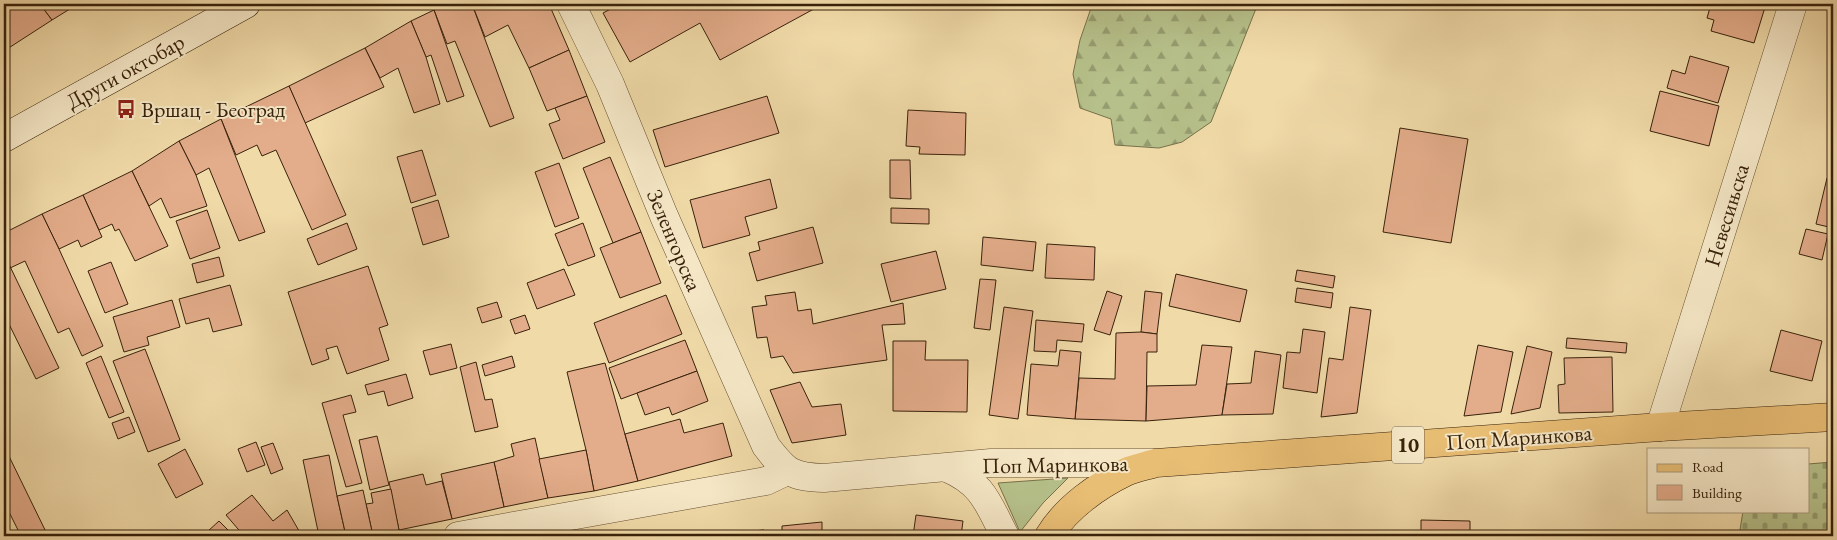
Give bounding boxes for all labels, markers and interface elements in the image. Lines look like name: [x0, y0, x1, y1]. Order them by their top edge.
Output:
street label: Други октобар: [61, 27, 190, 116]
place label: Вршац - Београд: [141, 95, 285, 124]
bus stop icon: Вршац - Београд: [115, 98, 137, 120]
street label: Невесињска: [1697, 160, 1756, 270]
street label: Зеленгорска: [640, 185, 709, 296]
street label: Поп Маринкова: [1445, 418, 1593, 457]
road number: 10: [1392, 426, 1424, 464]
legend: [1647, 448, 1810, 512]
street label: Поп Маринкова: [982, 449, 1129, 480]
text: Road: [1692, 457, 1724, 476]
text: Building: [1692, 483, 1742, 502]

